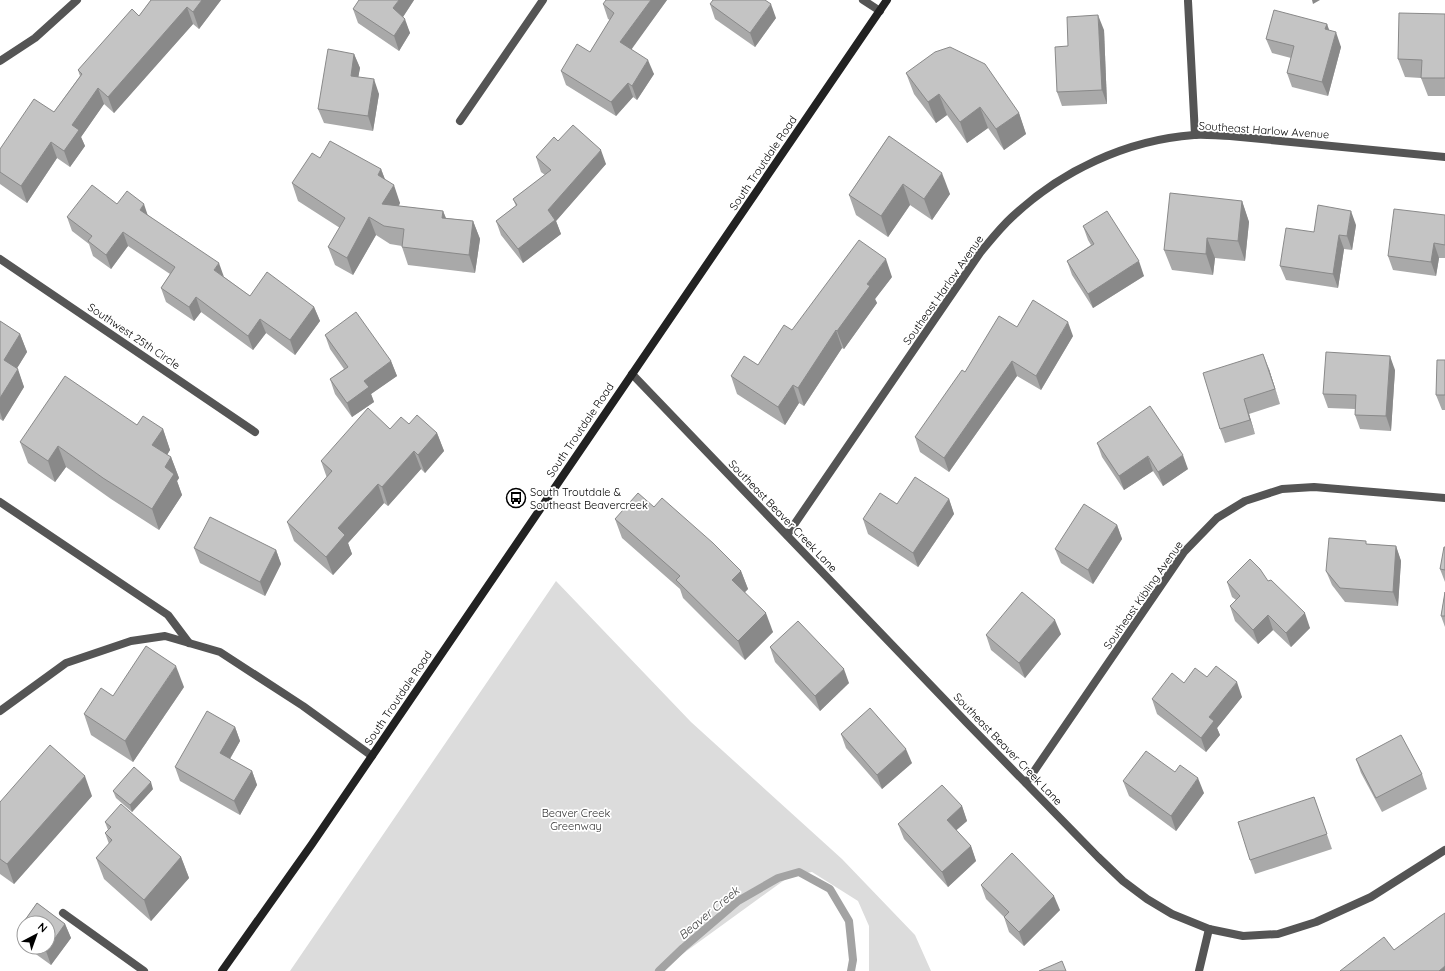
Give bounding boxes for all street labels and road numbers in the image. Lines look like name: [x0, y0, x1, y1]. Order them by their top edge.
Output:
street label: South Troutdale Road: [726, 113, 800, 213]
street label: Southeast Harlow Avenue: [1198, 118, 1330, 142]
street label: Southeast Harlow Avenue: [900, 232, 986, 348]
street label: Southwest 25th Circle: [85, 300, 183, 372]
street label: South Troutdale Road: [543, 380, 617, 480]
street label: Southeast Beaver Creek Lane: [726, 457, 840, 575]
street label: Southeast Kibling Avenue: [1100, 538, 1186, 652]
street label: South Troutdale Road: [361, 648, 435, 748]
street label: Southeast Beaver Creek Lane: [951, 690, 1065, 808]

